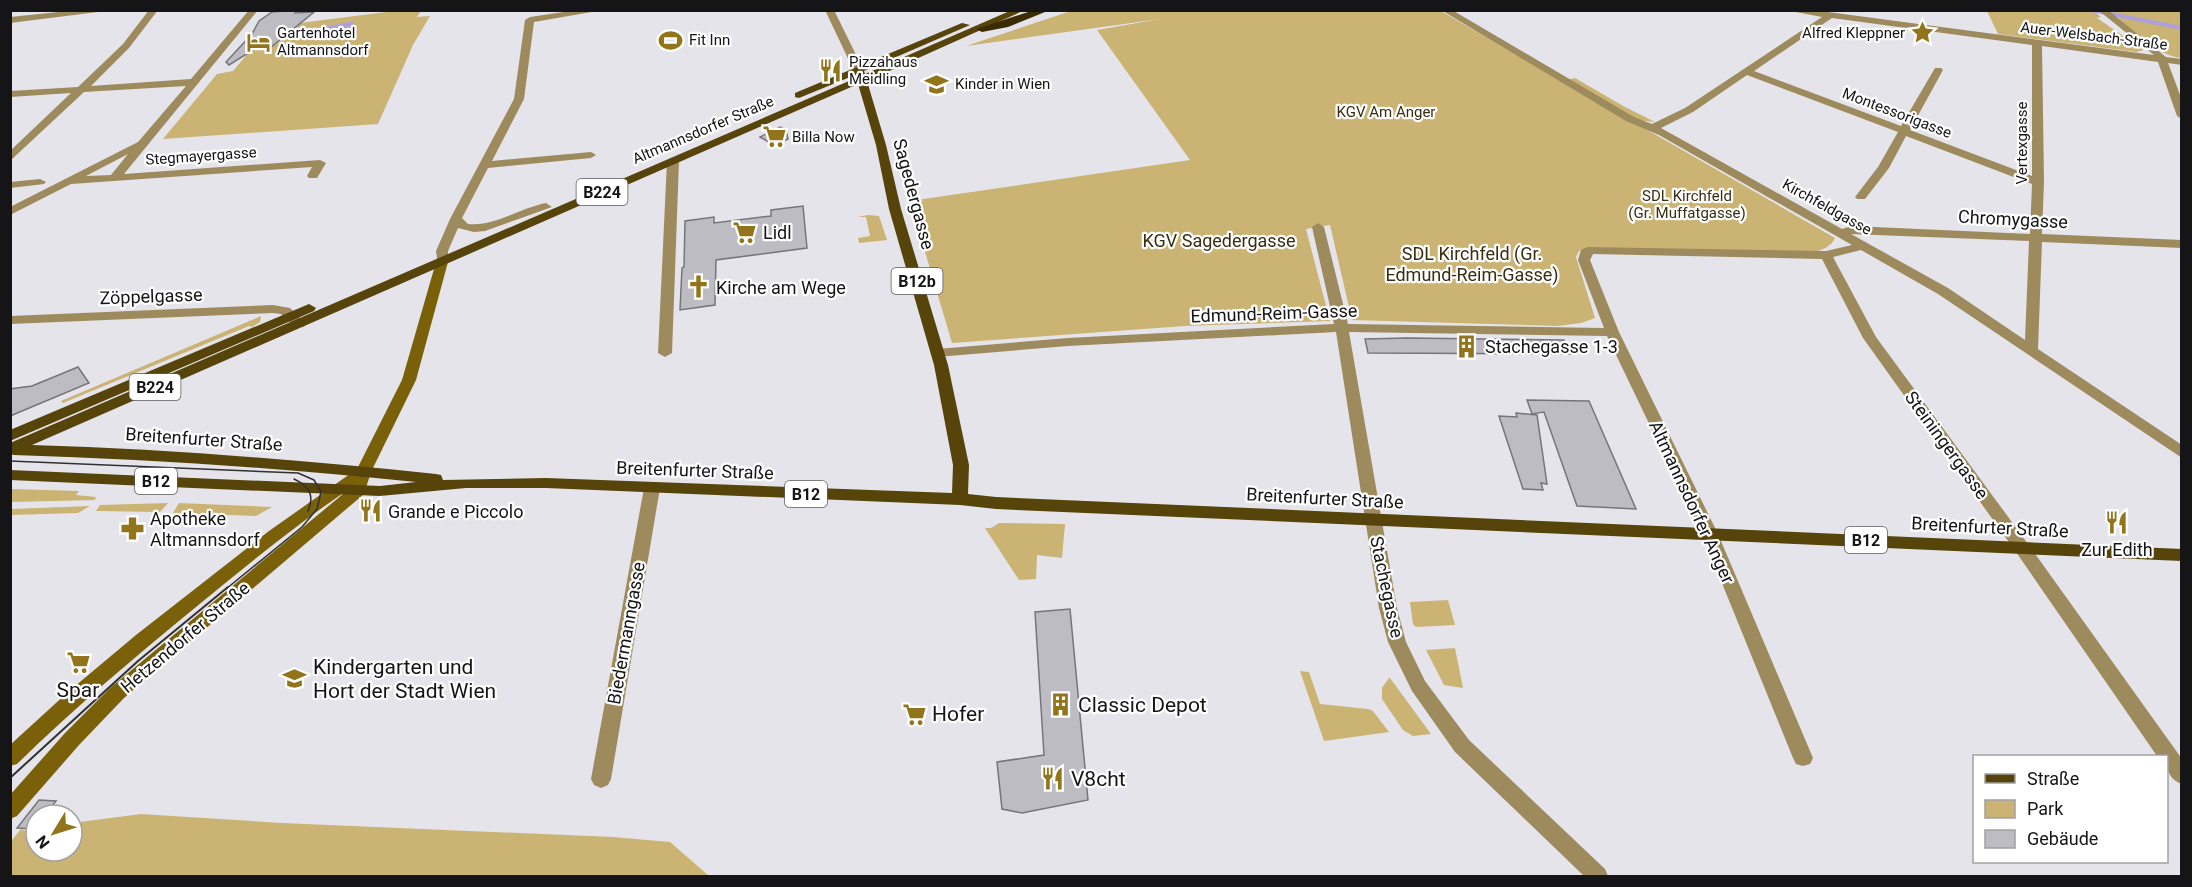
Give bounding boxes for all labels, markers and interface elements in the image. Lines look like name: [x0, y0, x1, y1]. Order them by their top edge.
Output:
street label: Auer-Welsbach-Straße: [2019, 18, 2169, 54]
place icon: Alfred Kleppner: [1910, 20, 1936, 46]
place label: Gartenhotel Altmannsdorf: [277, 24, 369, 59]
place label: Alfred Kleppner: [1802, 24, 1905, 42]
sports icon: Fit Inn: [658, 27, 684, 53]
hotel icon: Gartenhotel Altmannsdorf: [246, 29, 272, 55]
place label: Fit Inn: [689, 31, 730, 49]
place label: Pizzahaus Meidling: [849, 53, 918, 88]
restaurant icon: Pizzahaus Meidling: [818, 58, 844, 84]
school or university icon: Kinder in Wien: [924, 71, 950, 97]
place label: Kinder in Wien: [955, 75, 1050, 93]
street label: Montessorigasse: [1840, 84, 1954, 142]
street label: Altmannsdorfer Straße: [630, 92, 776, 168]
street label: Vertexgasse: [2013, 102, 2031, 184]
park label: KGV Am Anger: [1337, 103, 1435, 121]
supermarket icon: Billa Now: [761, 124, 787, 150]
place label: Billa Now: [792, 128, 855, 146]
street label: Sagedergasse: [889, 136, 939, 252]
street label: Stegmayergasse: [145, 143, 257, 169]
street label: Kirchfeldgasse: [1779, 175, 1875, 239]
road number: B224: [576, 179, 628, 205]
park label: SDL Kirchfeld (Gr. Muffatgasse): [1628, 187, 1746, 222]
street label: Chromygasse: [1958, 206, 2068, 232]
supermarket icon: Lidl: [732, 219, 758, 245]
place label: Lidl: [763, 222, 792, 243]
park label: KGV Sagedergasse: [1143, 230, 1296, 251]
park label: SDL Kirchfeld (Gr. Edmund-Reim-Gasse): [1385, 243, 1559, 286]
road number: B12b: [892, 268, 942, 294]
church icon: Kirche am Wege: [685, 274, 711, 300]
place label: Kirche am Wege: [716, 277, 846, 298]
street label: Zöppelgasse: [99, 284, 203, 308]
street label: Edmund-Reim-Gasse: [1190, 300, 1358, 326]
building icon: Stachegasse 1-3: [1454, 333, 1480, 359]
place label: Stachegasse 1-3: [1485, 336, 1618, 357]
road number: B224: [130, 374, 180, 400]
street label: Steiningergasse: [1901, 387, 1993, 503]
street label: Altmannsdorfer Anger: [1645, 417, 1739, 587]
street label: Breitenfurter Straße: [125, 423, 283, 455]
street label: Breitenfurter Straße: [616, 457, 774, 483]
road number: B12: [135, 468, 177, 494]
road number: B12: [785, 481, 827, 507]
street label: Breitenfurter Straße: [1246, 483, 1404, 513]
restaurant icon: Grande e Piccolo: [357, 498, 383, 524]
place label: Grande e Piccolo: [388, 501, 523, 522]
place label: Apotheke Altmannsdorf: [150, 508, 260, 550]
restaurant icon: Zur Edith: [2104, 510, 2130, 536]
street label: Breitenfurter Straße: [1911, 512, 2069, 542]
pharmacy icon: Apotheke Altmannsdorf: [119, 515, 145, 541]
road number: B12: [1845, 527, 1887, 553]
street label: Stachegasse: [1366, 534, 1408, 640]
place label: Zur Edith: [2081, 539, 2153, 560]
street label: Biedermanngasse: [603, 560, 649, 706]
street label: Hetzendorfer Straße: [116, 577, 254, 697]
supermarket icon: Spar: [65, 649, 91, 675]
place label: Kindergarten und Hort der Stadt Wien: [313, 655, 496, 703]
school or university icon: Kindergarten und Hort der Stadt Wien: [282, 666, 308, 692]
place label: Spar: [57, 678, 99, 702]
building icon: Classic Depot: [1047, 692, 1073, 718]
place label: Classic Depot: [1078, 693, 1207, 717]
supermarket icon: Hofer: [901, 701, 927, 727]
place label: Hofer: [932, 702, 984, 726]
legend: [1973, 755, 2168, 863]
restaurant icon: V8cht: [1040, 766, 1066, 792]
place label: V8cht: [1071, 767, 1126, 791]
text: Straße: [2027, 768, 2079, 789]
text: Park: [2027, 798, 2064, 819]
north arrow: [24, 803, 84, 863]
text: Gebäude: [2027, 828, 2098, 849]
text: N: [32, 832, 54, 852]

